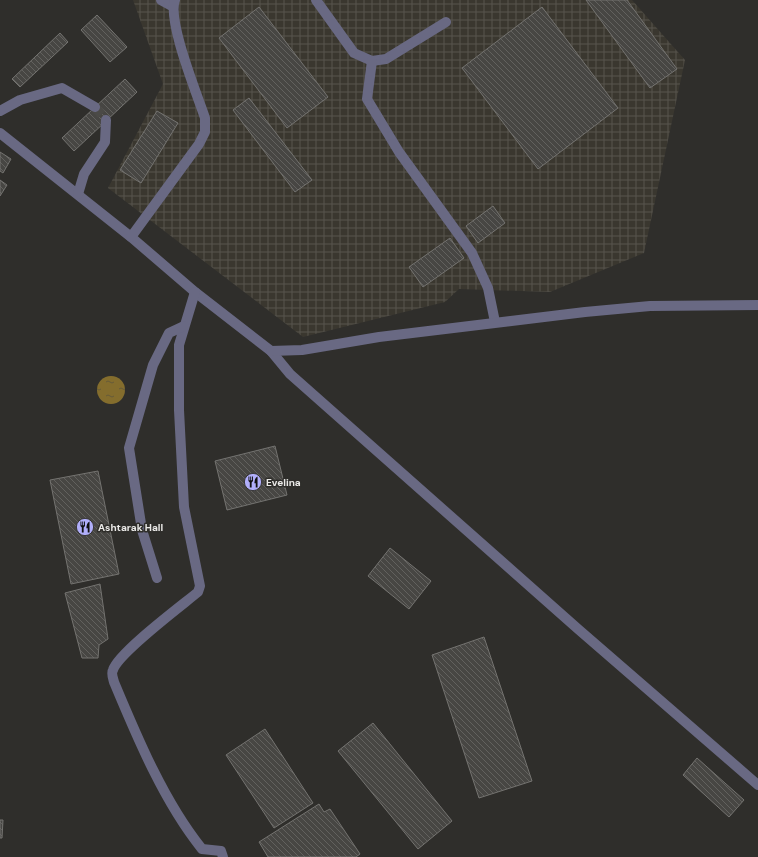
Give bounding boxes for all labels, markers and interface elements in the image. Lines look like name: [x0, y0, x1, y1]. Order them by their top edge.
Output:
restaurant icon: Evelina: [243, 472, 263, 492]
place label: Evelina: [266, 476, 301, 489]
restaurant icon: Ashtarak Hall: [75, 517, 95, 537]
place label: Ashtarak Hall: [98, 521, 164, 534]

